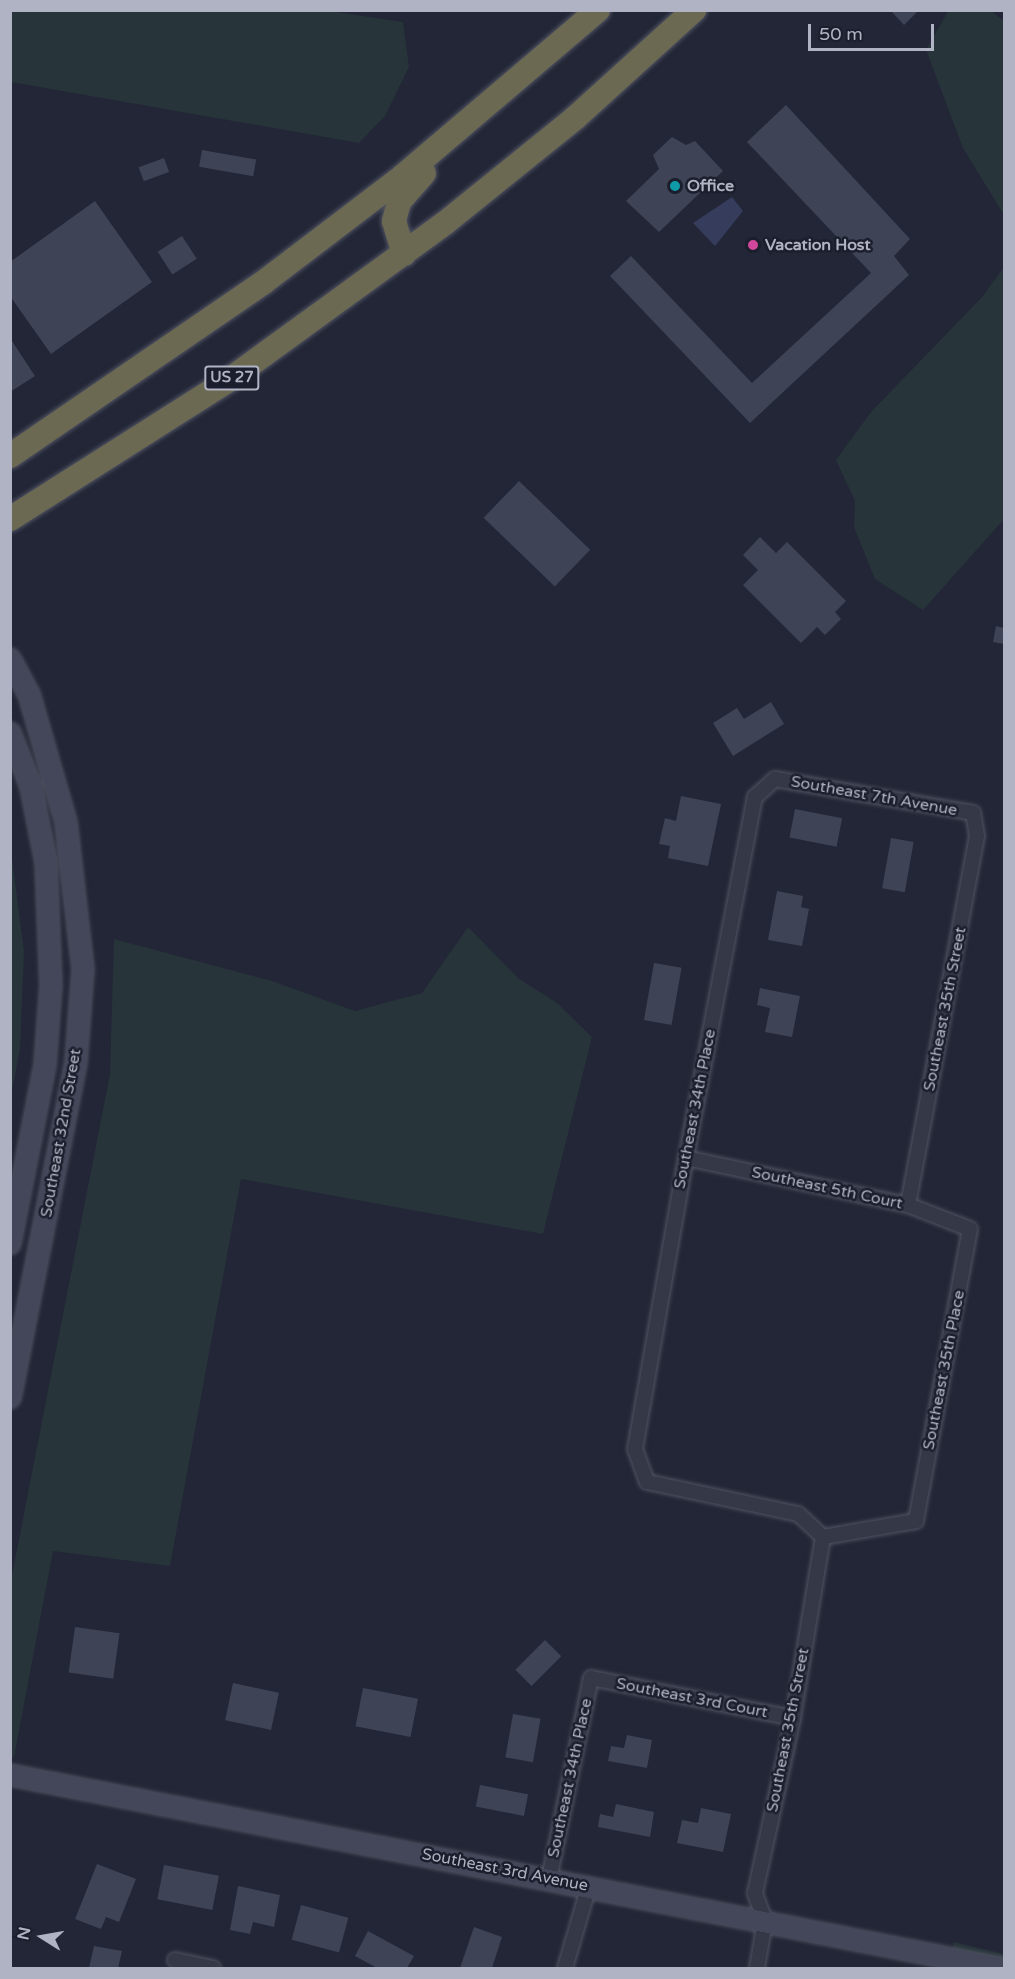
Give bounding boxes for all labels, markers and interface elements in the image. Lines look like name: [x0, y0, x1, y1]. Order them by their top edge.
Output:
scale bar: [811, 12, 937, 50]
text: 50 m: [819, 23, 863, 45]
place label: Office: [687, 176, 734, 196]
marker: Office: [668, 179, 682, 193]
place label: Vacation Host: [765, 235, 871, 255]
marker: Vacation Host: [746, 238, 760, 252]
road number: US 27: [204, 366, 260, 390]
street label: Southeast 7th Avenue: [789, 772, 959, 820]
street label: Southeast 35th Street: [920, 925, 970, 1093]
street label: Southeast 34th Place: [670, 1027, 720, 1191]
street label: Southeast 32nd Street: [37, 1047, 85, 1219]
street label: Southeast 5th Court: [750, 1163, 904, 1213]
street label: Southeast 35th Place: [919, 1288, 969, 1452]
street label: Southeast 35th Street: [763, 1646, 813, 1814]
street label: Southeast 3rd Court: [615, 1674, 769, 1722]
street label: Southeast 34th Place: [544, 1697, 596, 1859]
street label: Southeast 3rd Avenue: [420, 1844, 590, 1896]
north arrow: [12, 1907, 72, 1967]
text: N: [13, 1925, 35, 1942]

